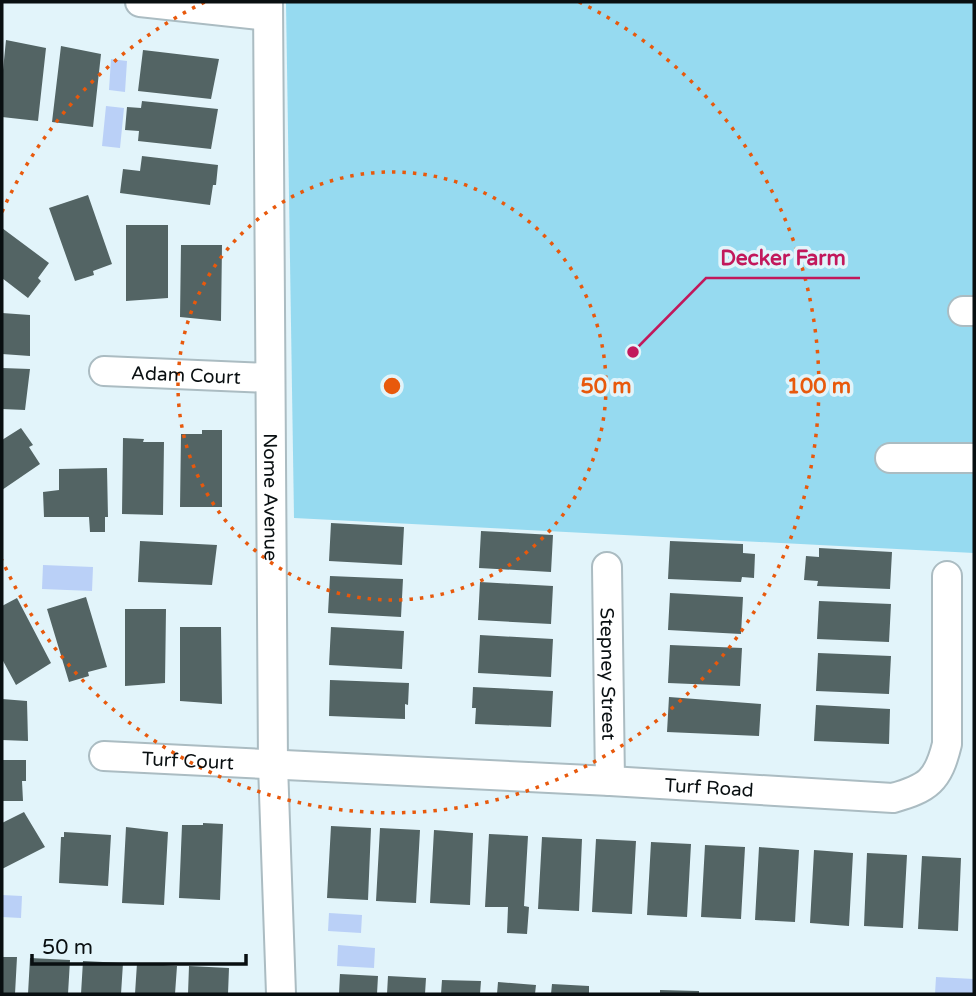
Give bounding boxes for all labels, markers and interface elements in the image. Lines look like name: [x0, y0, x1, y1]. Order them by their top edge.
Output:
callout: Decker Farm: [706, 236, 860, 278]
text: Decker Farm: [720, 246, 846, 271]
street label: Adam Court: [131, 362, 241, 389]
centre of rings: [380, 374, 404, 398]
text: 50 m: [580, 374, 632, 399]
text: 100 m: [787, 374, 851, 399]
street label: Nome Avenue: [259, 433, 282, 561]
street label: Stepney Street: [596, 607, 619, 741]
street label: Turf Court: [141, 748, 234, 774]
street label: Turf Road: [664, 774, 754, 802]
scale bar: [32, 922, 245, 966]
text: 50 m: [42, 935, 93, 960]

